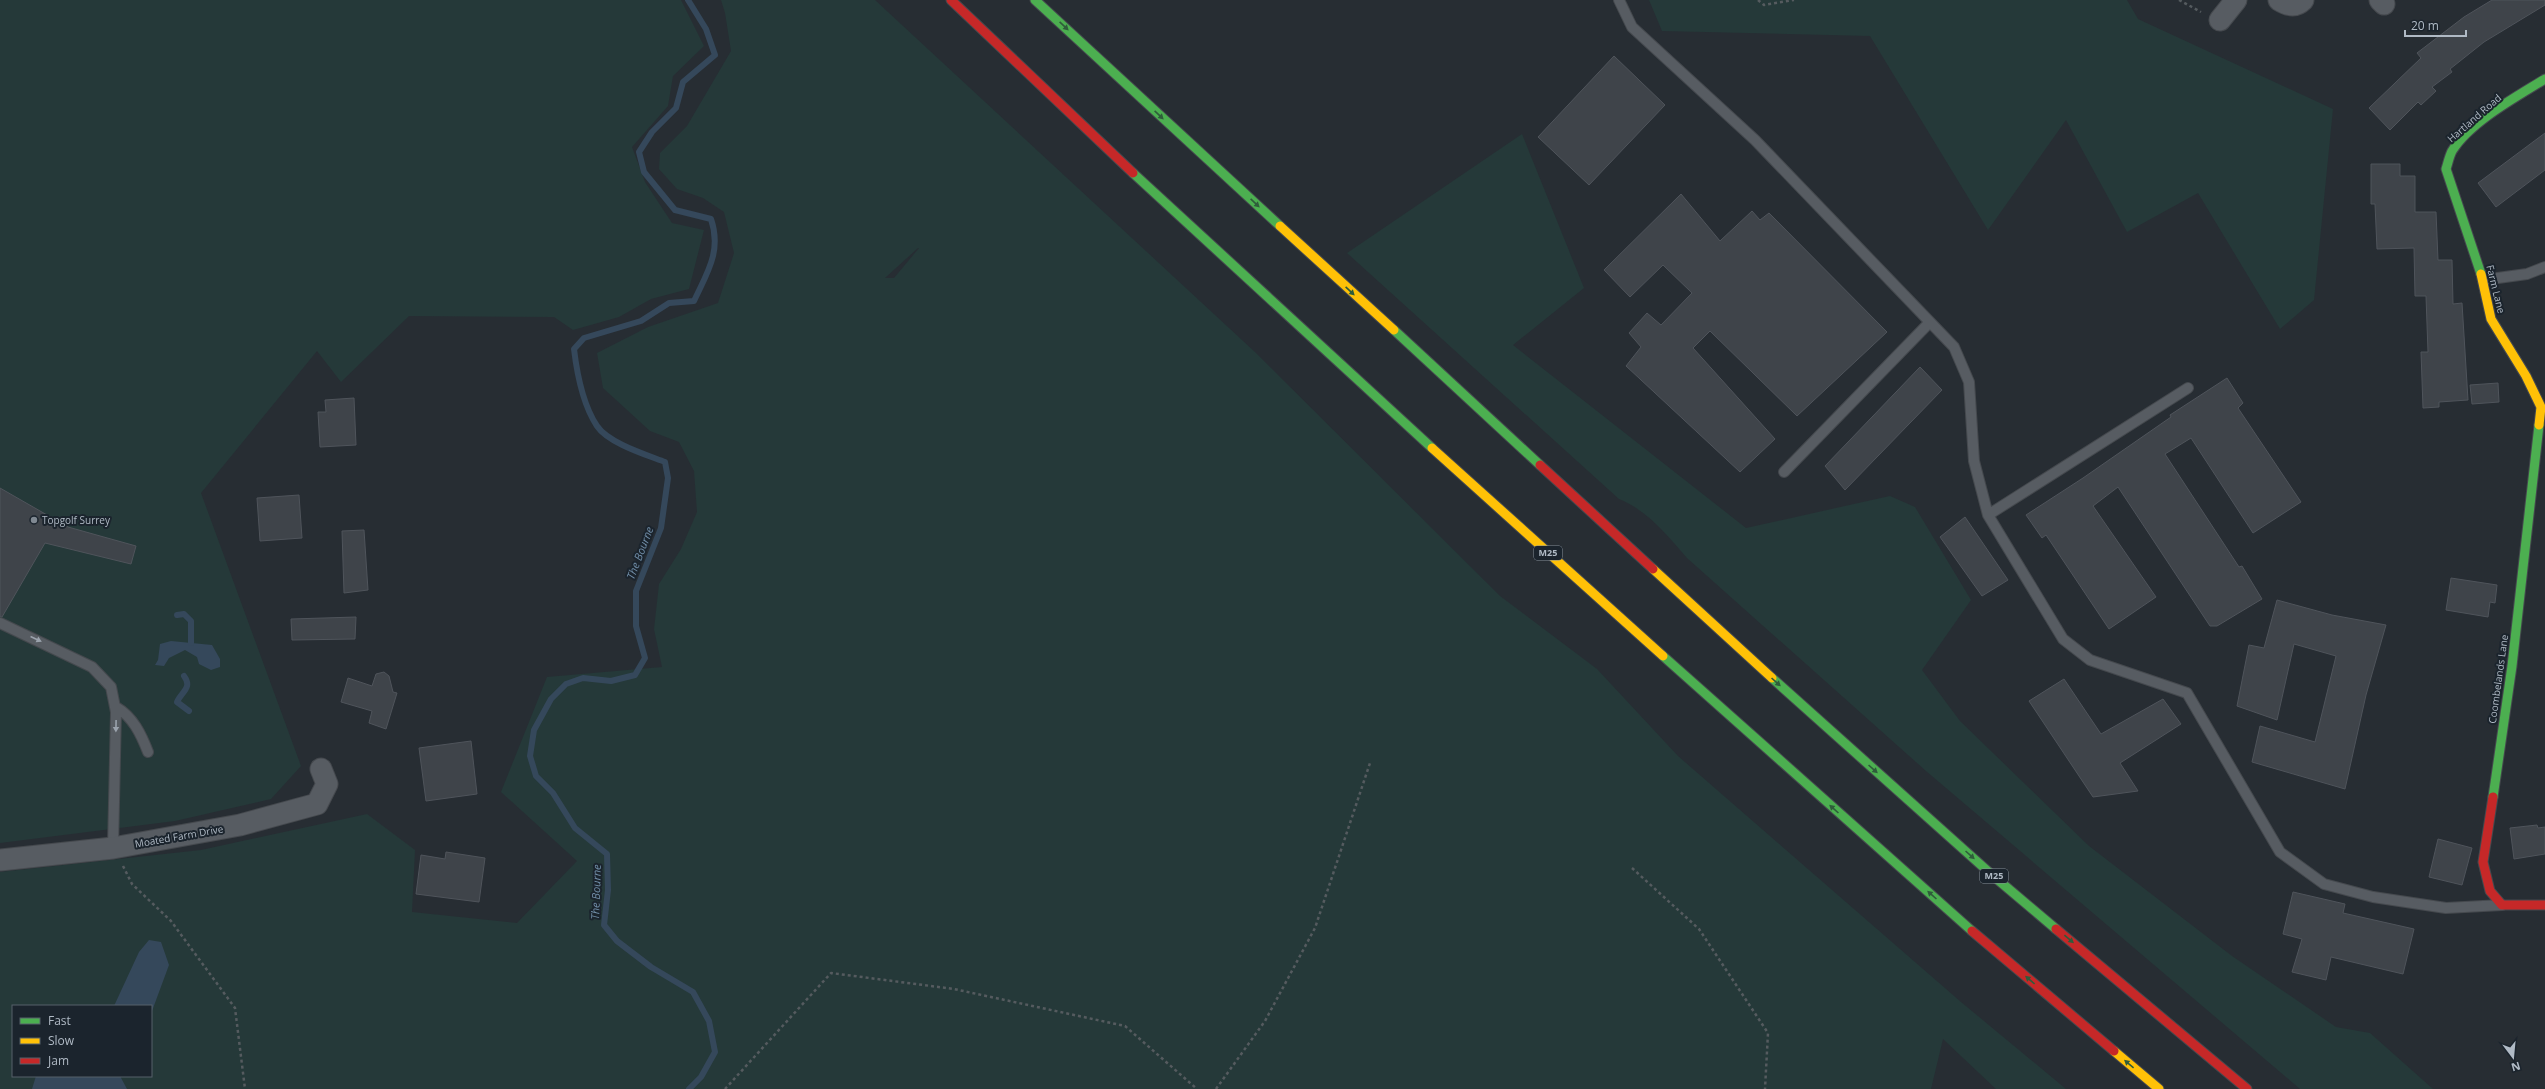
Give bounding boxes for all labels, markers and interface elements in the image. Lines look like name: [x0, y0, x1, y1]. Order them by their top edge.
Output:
scale bar: [2405, 12, 2466, 38]
text: 20 m: [2411, 17, 2439, 34]
one-way arrow: [1058, 22, 1069, 31]
street label: Hartland Road: [2444, 91, 2504, 145]
one-way arrow: [1154, 110, 1164, 119]
one-way arrow: [1250, 198, 1260, 207]
street label: Farm Lane: [2483, 263, 2509, 315]
one-way arrow: [1345, 286, 1355, 296]
place label: Topgolf Surrey: [42, 513, 111, 527]
marker: Topgolf Surrey: [29, 515, 39, 525]
water label: The Bourne: [623, 524, 657, 581]
road number: M25: [1534, 546, 1562, 560]
street label: Coombelands Lane: [2485, 633, 2511, 724]
one-way arrow: [30, 636, 41, 642]
one-way arrow: [1770, 678, 1781, 687]
one-way arrow: [113, 720, 119, 733]
one-way arrow: [1868, 764, 1878, 773]
one-way arrow: [1829, 804, 1840, 813]
street label: Moated Farm Drive: [134, 821, 225, 851]
one-way arrow: [1965, 850, 1975, 860]
water label: The Bourne: [587, 863, 604, 920]
road number: M25: [1980, 869, 2008, 883]
one-way arrow: [1926, 891, 1937, 900]
one-way arrow: [2064, 935, 2074, 944]
one-way arrow: [2024, 976, 2035, 985]
legend: [12, 1005, 152, 1077]
text: Fast: [48, 1012, 71, 1029]
text: Slow: [48, 1032, 75, 1049]
north arrow: [2493, 1037, 2533, 1077]
text: Jam: [47, 1052, 69, 1069]
one-way arrow: [2124, 1059, 2135, 1068]
text: N: [2510, 1059, 2522, 1076]

